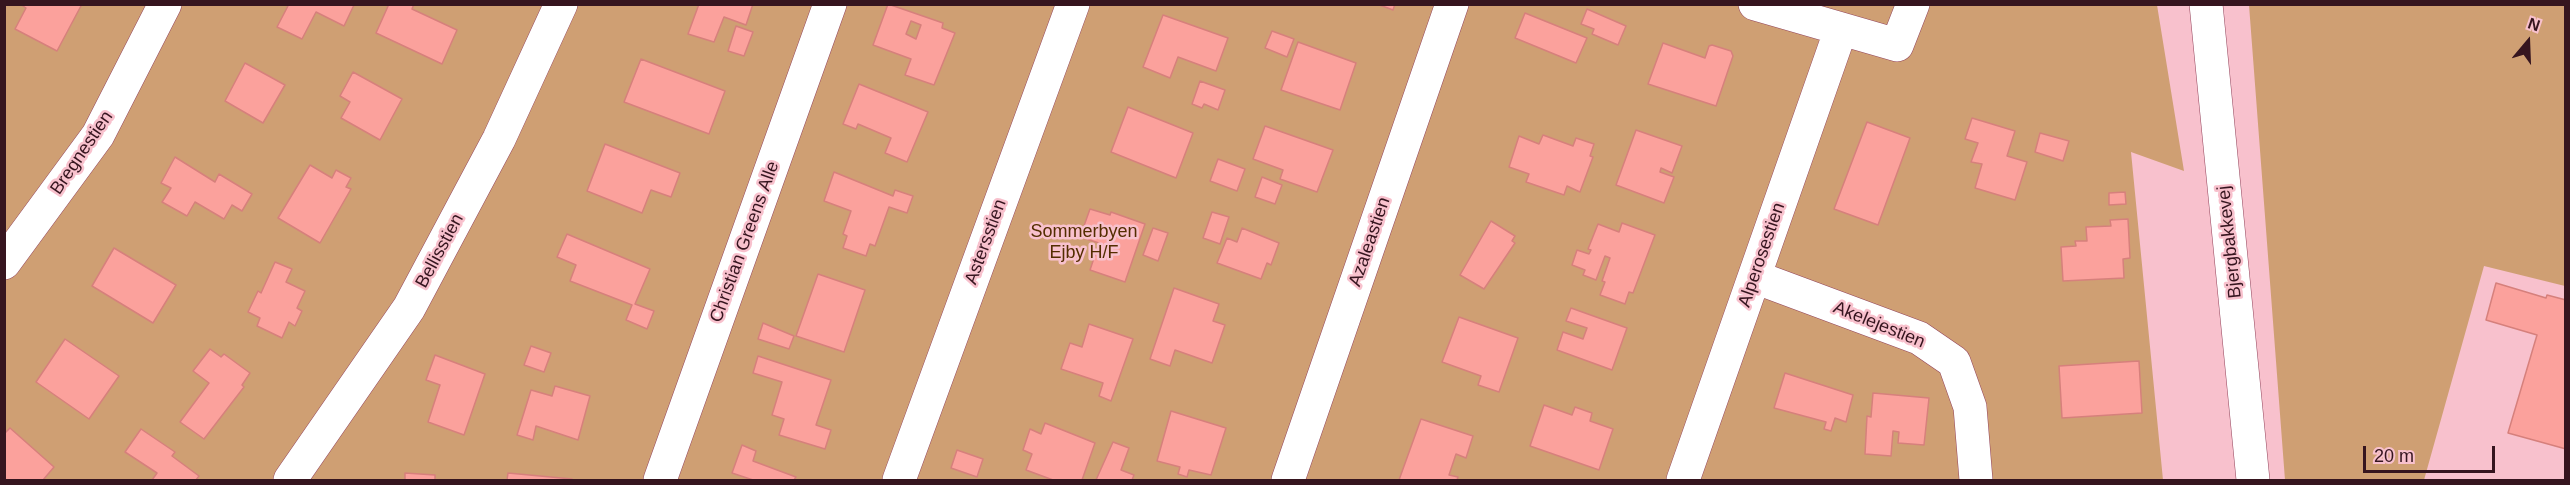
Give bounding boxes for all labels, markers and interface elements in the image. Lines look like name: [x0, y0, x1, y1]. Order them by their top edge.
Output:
north arrow: [2498, 12, 2558, 72]
text: N: [2526, 15, 2542, 34]
street label: Bregnestien: [46, 107, 118, 199]
street label: Christian Greens Alle: [706, 158, 784, 326]
street label: Bjergbakkevej: [2213, 185, 2247, 299]
street label: Azaleastien: [1345, 194, 1395, 290]
street label: Astersstien: [961, 196, 1011, 288]
street label: Alperosestien: [1734, 200, 1790, 310]
street label: Bellisstien: [411, 210, 469, 292]
park label: Sommerbyen Ejby H/F: [1030, 221, 1138, 264]
street label: Akelejestien: [1830, 297, 1928, 353]
scale bar: [2366, 434, 2498, 472]
text: 20 m: [2374, 446, 2414, 466]

